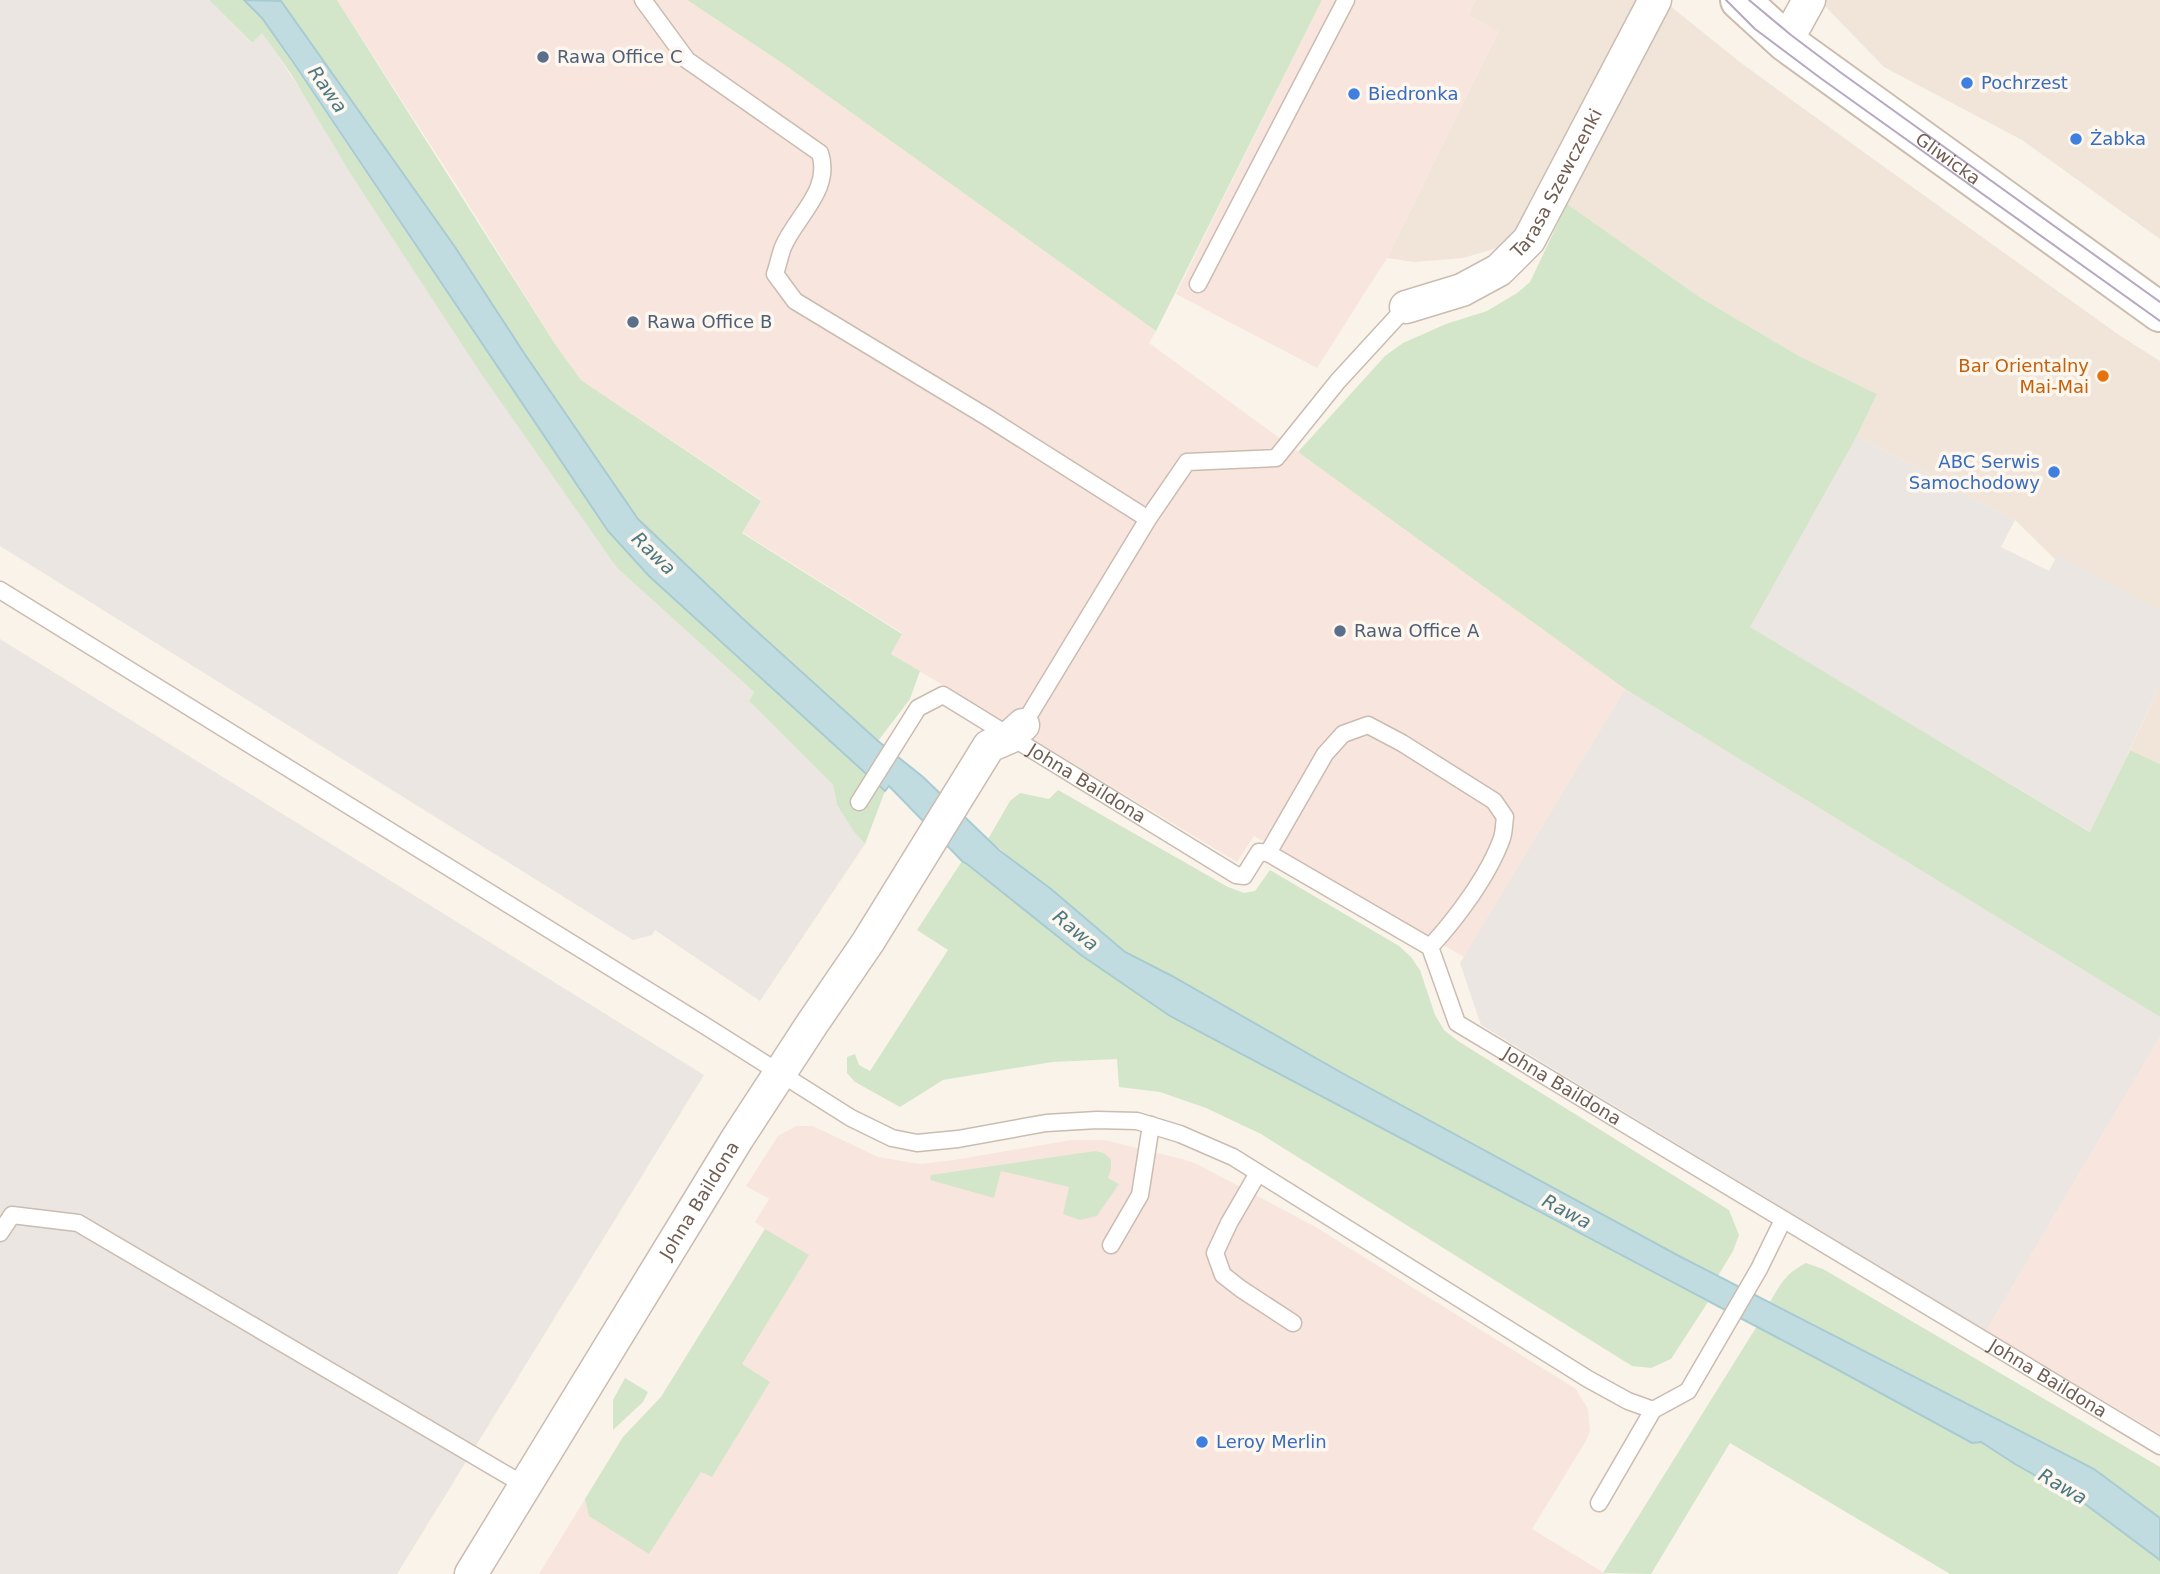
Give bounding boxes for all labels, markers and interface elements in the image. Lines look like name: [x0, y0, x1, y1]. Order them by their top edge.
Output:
place label: Rawa Office C: [557, 46, 682, 67]
marker: Rawa Office C: [535, 49, 551, 65]
water label: Rawa: [304, 61, 352, 117]
place label: Pochrzest: [1981, 72, 2068, 93]
marker: Pochrzest: [1959, 75, 1975, 91]
place label: Biedronka: [1368, 83, 1458, 104]
marker: Biedronka: [1346, 86, 1362, 102]
street label: Tarasa Szewczenki: [1506, 105, 1606, 263]
street label: Gliwicka: [1912, 128, 1985, 189]
place label: Żabka: [2090, 128, 2146, 149]
marker: Żabka: [2068, 131, 2084, 147]
place label: Rawa Office B: [647, 311, 772, 332]
marker: Rawa Office B: [625, 314, 641, 330]
place label: Bar Orientalny Mai-Mai: [1958, 355, 2089, 397]
marker: Bar Orientalny Mai-Mai: [2095, 368, 2111, 384]
place label: ABC Serwis Samochodowy: [1909, 451, 2040, 493]
marker: ABC Serwis Samochodowy: [2046, 464, 2062, 480]
water label: Rawa: [628, 527, 680, 579]
place label: Rawa Office A: [1354, 620, 1480, 641]
marker: Rawa Office A: [1332, 623, 1348, 639]
street label: Johna Baildona: [1024, 738, 1150, 827]
water label: Rawa: [1049, 905, 1103, 955]
street label: Johna Baildona: [1499, 1042, 1625, 1129]
street label: Johna Baildona: [655, 1137, 743, 1264]
water label: Rawa: [1539, 1189, 1595, 1233]
street label: Johna Baildona: [1984, 1334, 2111, 1422]
place label: Leroy Merlin: [1216, 1431, 1327, 1452]
marker: Leroy Merlin: [1194, 1434, 1210, 1450]
water label: Rawa: [2035, 1463, 2091, 1509]

